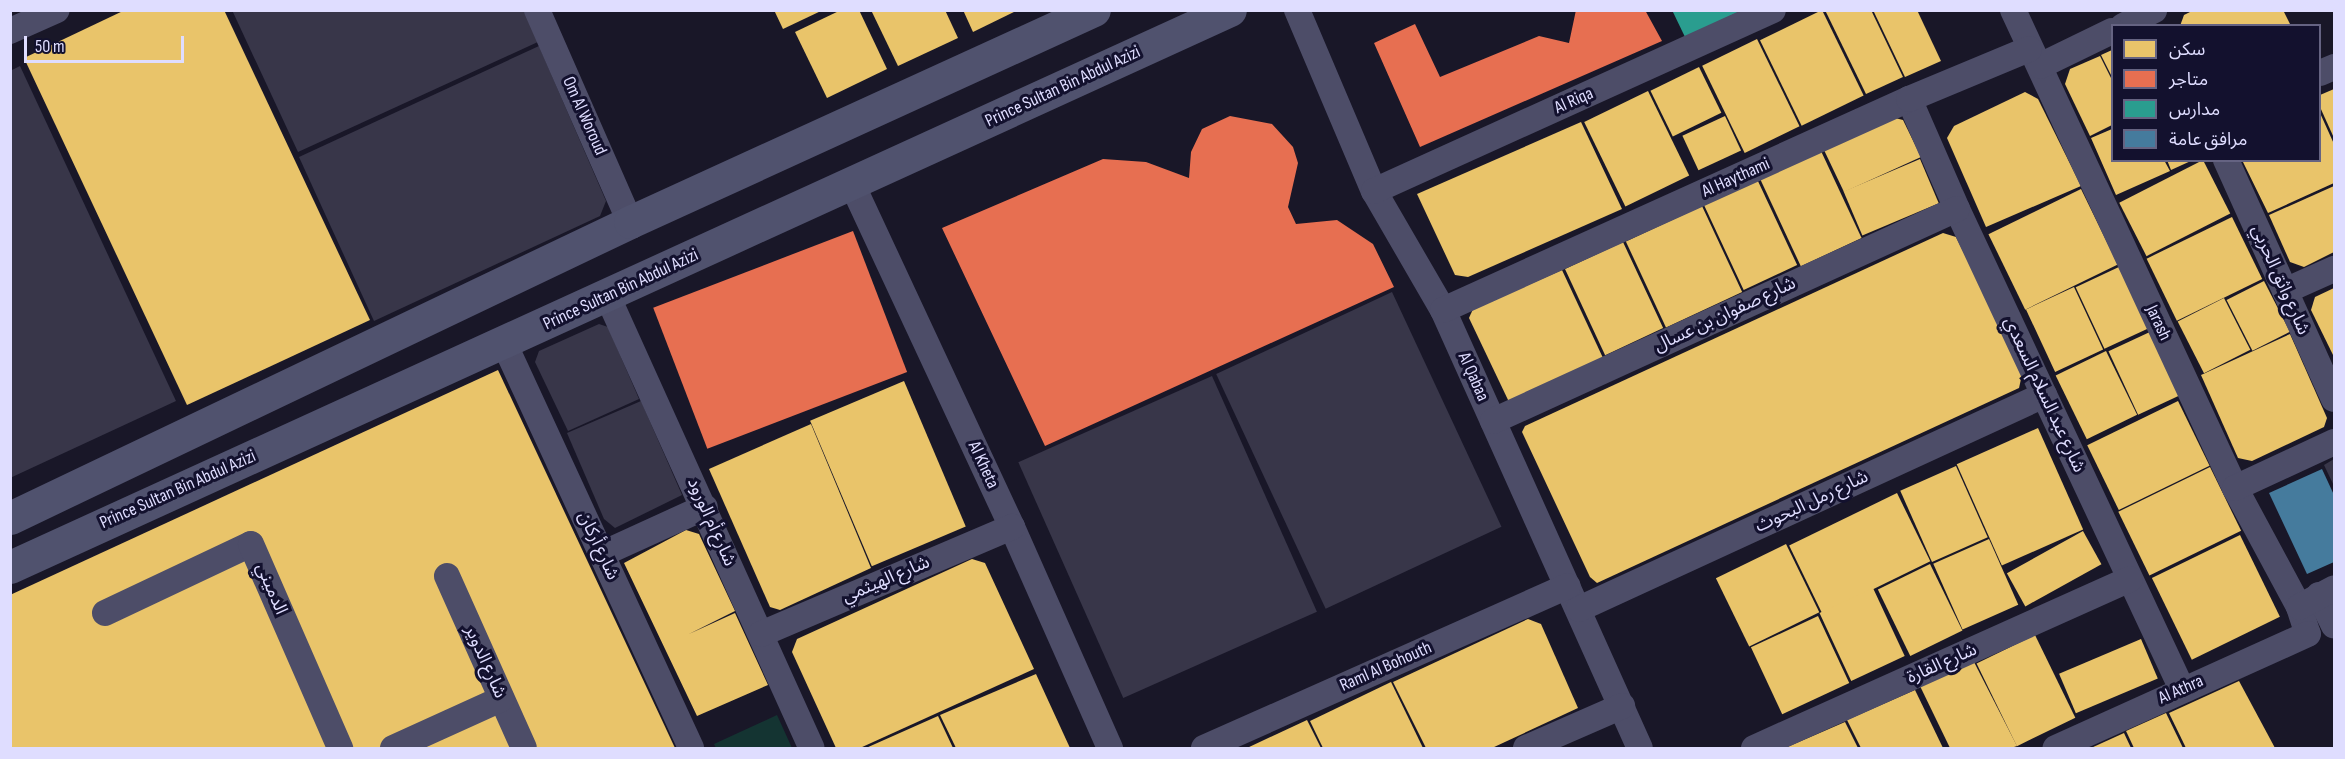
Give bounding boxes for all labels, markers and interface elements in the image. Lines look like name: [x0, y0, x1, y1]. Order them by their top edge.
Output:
scale bar: [27, 24, 188, 62]
legend: [2111, 24, 2321, 162]
text: 50 m: [35, 36, 65, 57]
text: سكن: [2169, 39, 2205, 60]
street label: Prince Sultan Bin Abdul Azizi: [982, 42, 1144, 132]
text: متاجر: [2169, 69, 2208, 90]
street label: Om Al Woroud: [557, 73, 611, 159]
street label: Al Riqa: [1551, 83, 1597, 119]
text: مدارس: [2169, 99, 2220, 120]
text: مرافق عامة: [2169, 129, 2247, 150]
street label: Al Haythami: [1699, 153, 1773, 203]
street label: شارع واثق الحربي: [2246, 222, 2314, 338]
street label: Prince Sultan Bin Abdul Azizi: [540, 245, 702, 335]
street label: شارع صفوان بن عسال: [1651, 273, 1799, 357]
street label: Jarash: [2140, 302, 2176, 344]
street label: شارع عبد السلام السعدي: [1998, 314, 2090, 476]
street label: Al Qabaa: [1453, 349, 1493, 405]
street label: Al Kheta: [963, 438, 1003, 492]
street label: Prince Sultan Bin Abdul Azizi: [97, 446, 259, 534]
street label: شارع رمل البحوث: [1752, 466, 1872, 538]
street label: شارع أم الورود: [682, 474, 740, 570]
street label: شارع أركان: [573, 508, 623, 584]
street label: شارع الهيثمي: [839, 552, 933, 608]
street label: الدميني: [250, 560, 292, 618]
street label: شارع الدوير: [459, 622, 511, 702]
street label: Raml Al Bohouth: [1337, 637, 1435, 697]
street label: شارع القارة: [1904, 639, 1980, 689]
street label: Al Athra: [2155, 671, 2207, 709]

